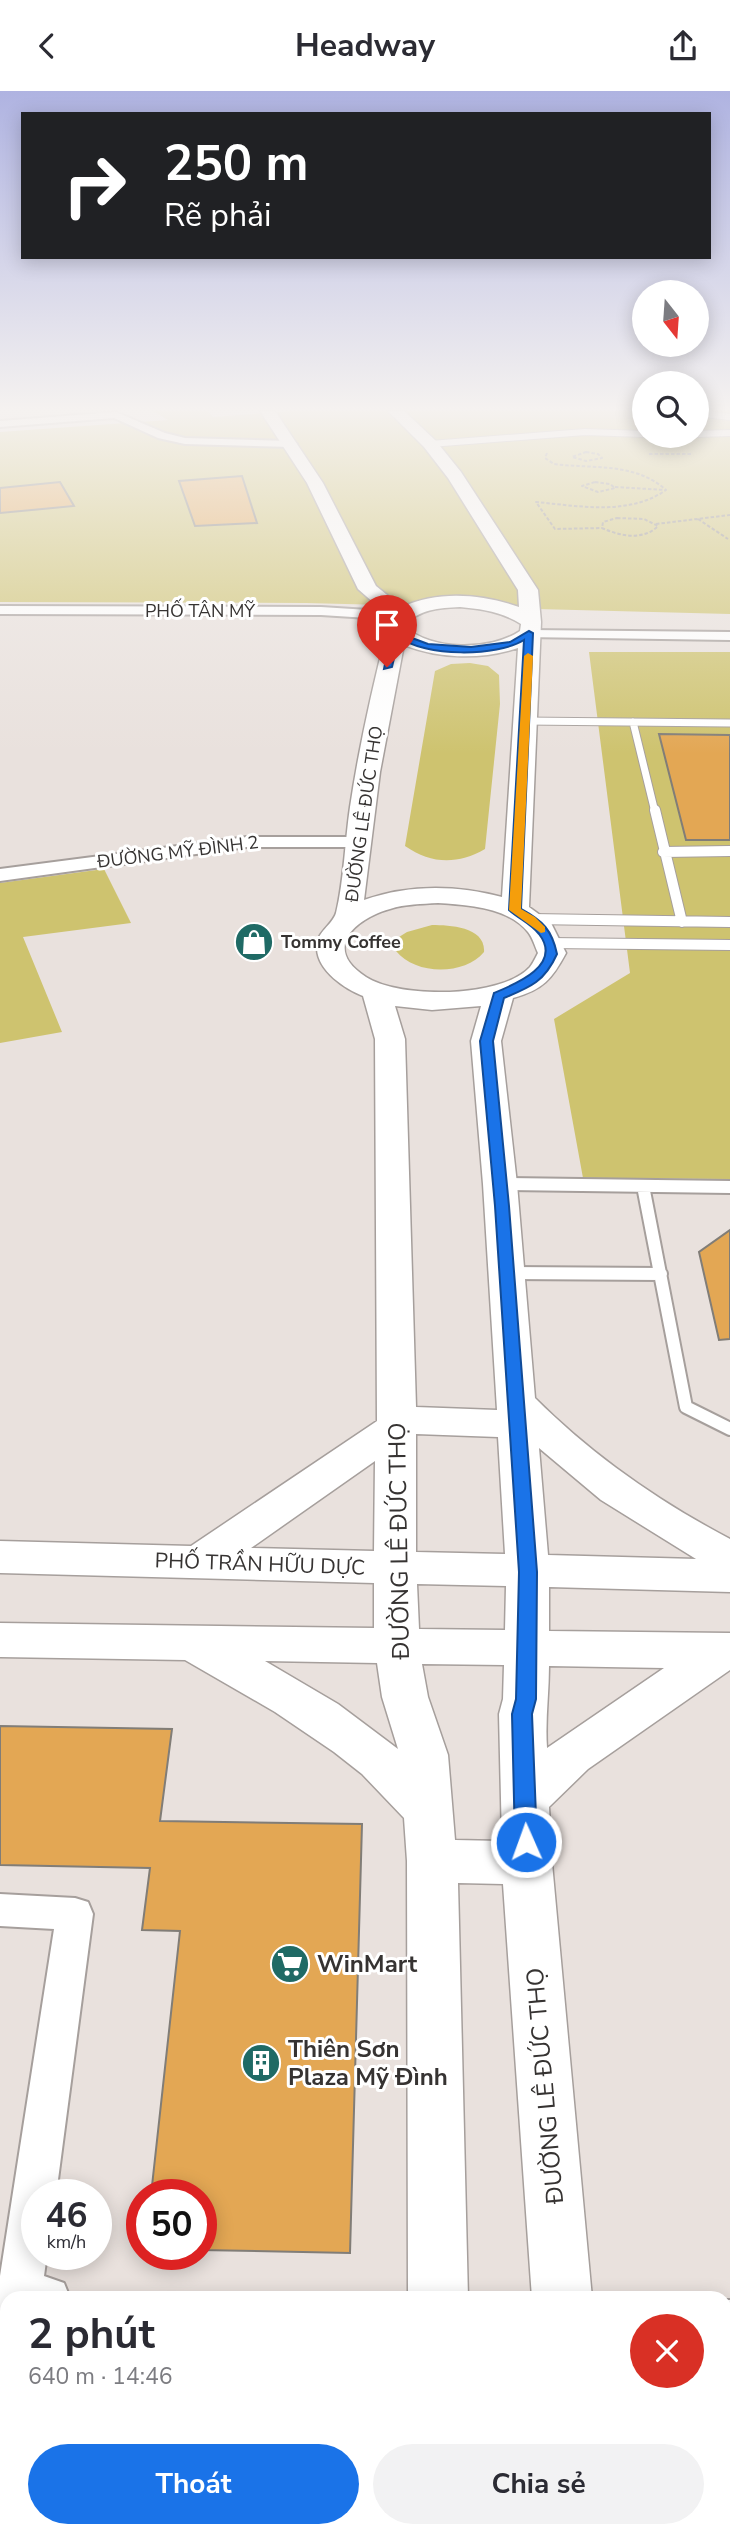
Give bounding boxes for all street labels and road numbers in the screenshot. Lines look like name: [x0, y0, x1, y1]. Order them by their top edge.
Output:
street label: PHỐ TÂN MỸ: [145, 598, 255, 623]
street label: ĐƯỜNG LÊ ĐỨC THỌ: [340, 724, 388, 905]
street label: ĐƯỜNG MỸ ĐÌNH 2: [95, 830, 260, 874]
street label: ĐƯỜNG LÊ ĐỨC THỌ: [381, 1422, 417, 1661]
street label: PHỐ TRẦN HỮU DỰC: [154, 1544, 366, 1582]
street label: ĐƯỜNG LÊ ĐỨC THỌ: [519, 1967, 571, 2206]

